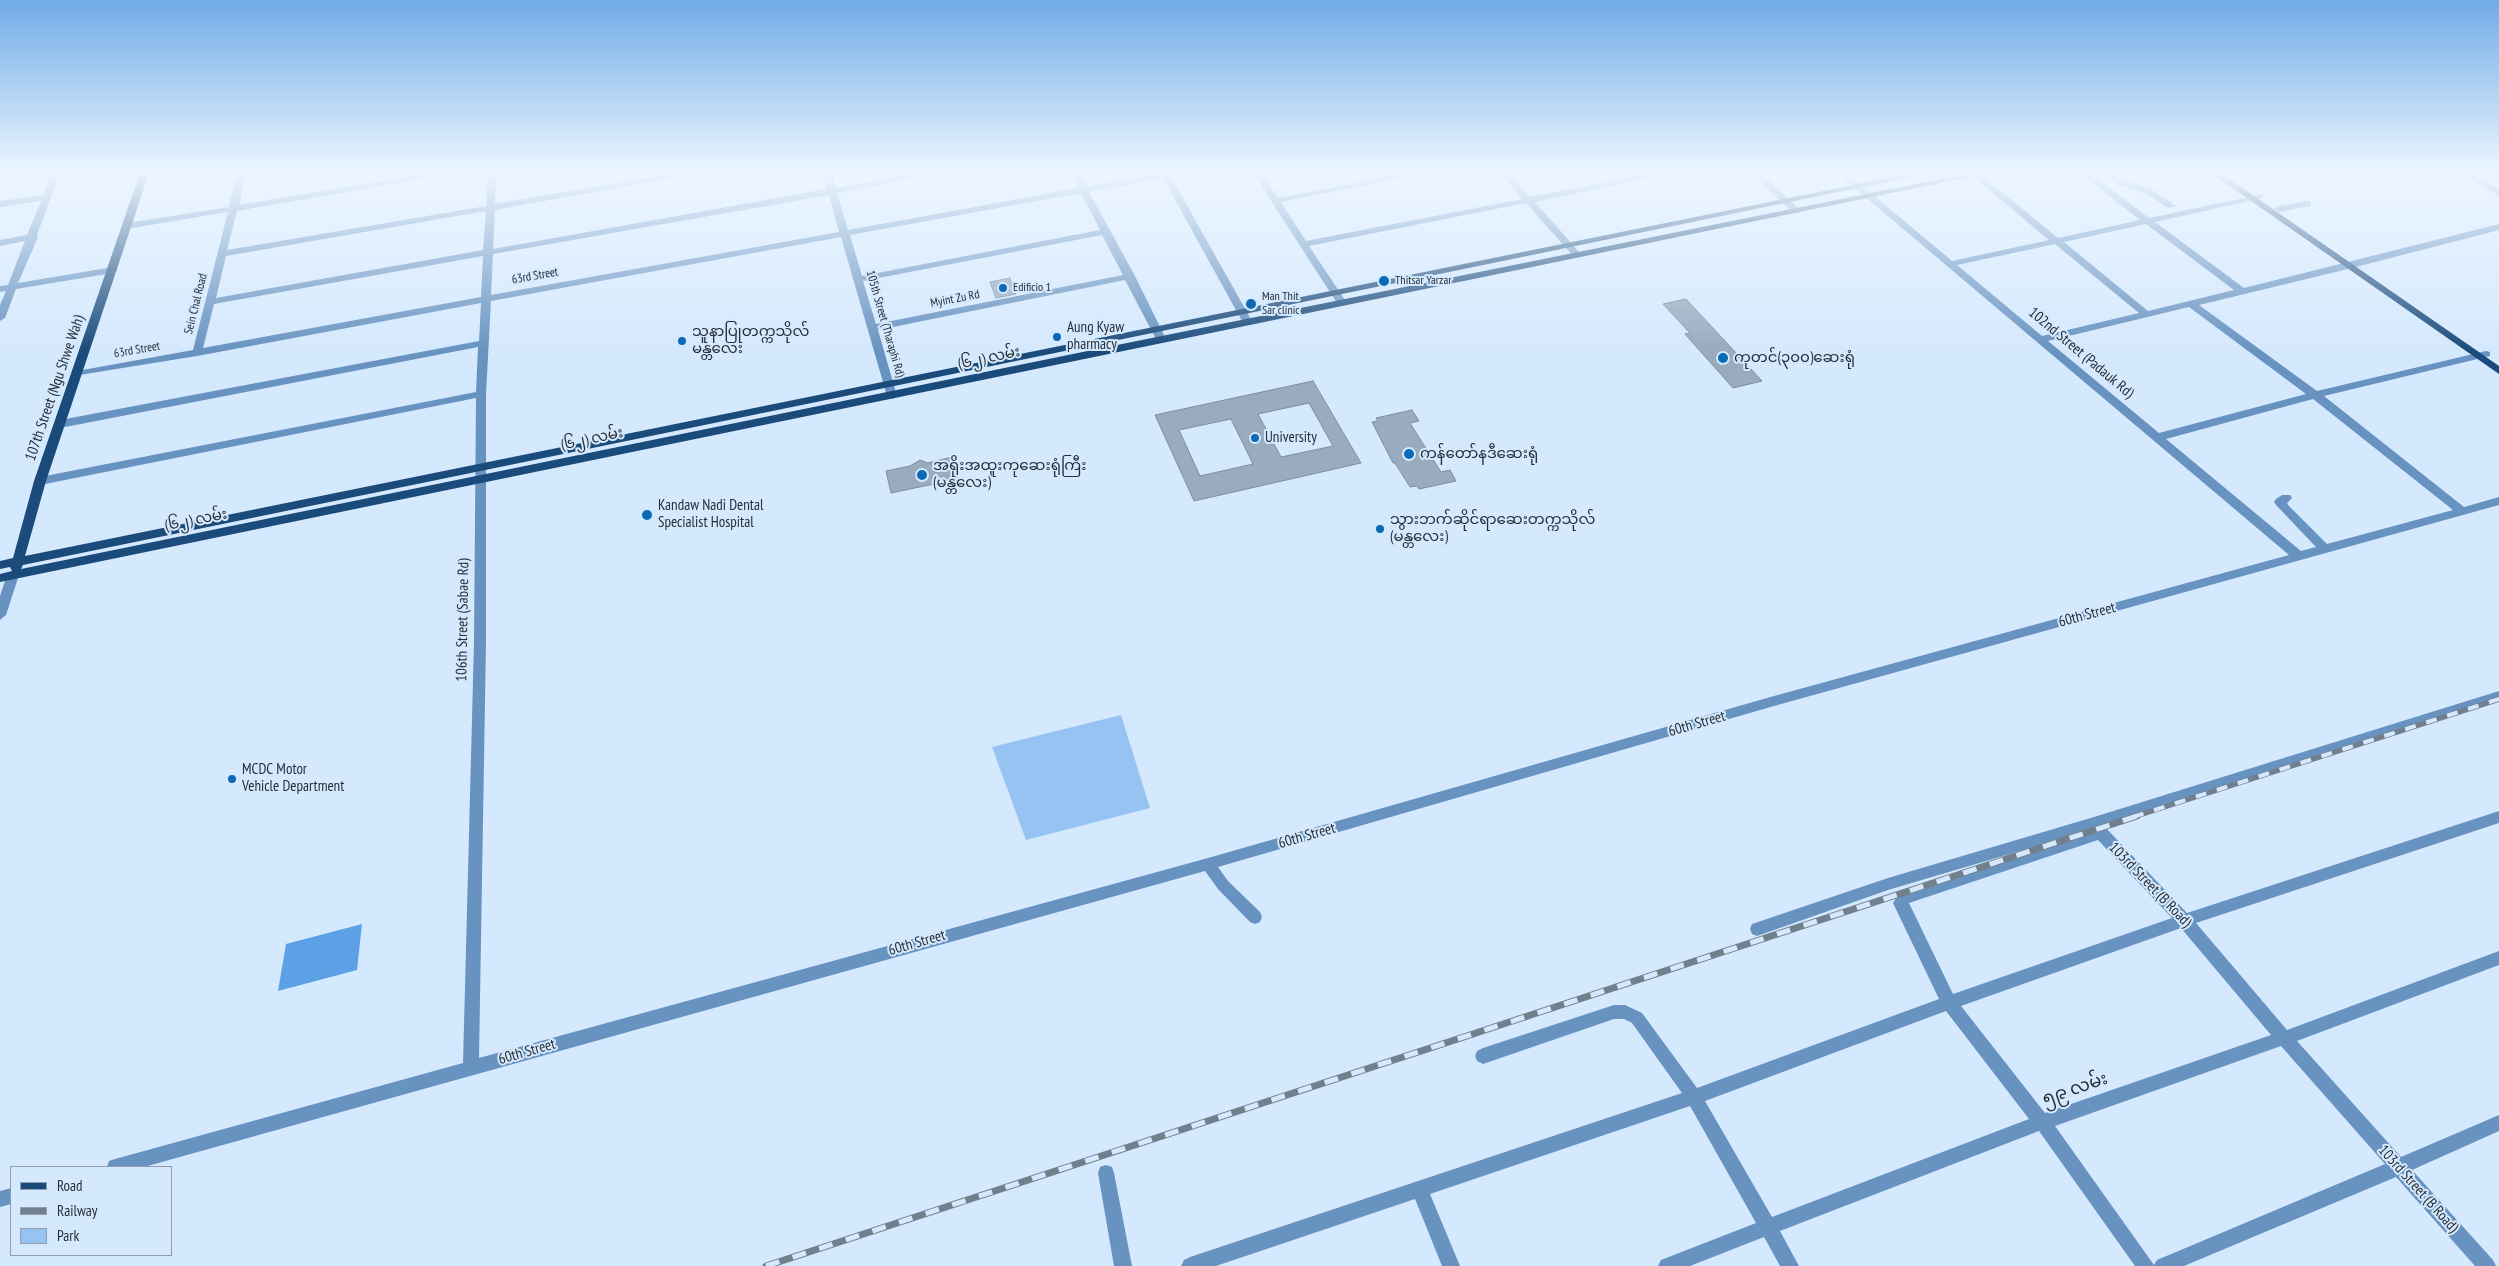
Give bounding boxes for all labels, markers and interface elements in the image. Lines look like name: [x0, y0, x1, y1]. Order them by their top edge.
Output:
street label: 63rd Street: [511, 265, 559, 287]
street label: 105th Street (Tharaphi Rd): [863, 269, 907, 379]
street label: Sein Chal Road: [182, 272, 210, 336]
marker: Thitsar Yarzar: [1377, 274, 1391, 288]
place label: Thitsar Yarzar: [1395, 274, 1451, 288]
place label: Edificio 1: [1013, 281, 1051, 295]
marker: Edificio 1: [997, 282, 1009, 294]
street label: Myint Zu Rd: [929, 287, 981, 311]
place label: Man Thit Sar clinic: [1262, 290, 1300, 318]
marker: Man Thit Sar clinic: [1244, 297, 1258, 311]
street label: 102nd Street (Padauk Rd): [2025, 304, 2137, 402]
street label: 107th Street (Ngu Shwe Wah): [22, 313, 88, 463]
place label: Aung Kyaw pharmacy: [1067, 319, 1124, 354]
place label: သူနာပြုတက္ကသိုလ် မန္တလေး: [692, 323, 809, 358]
marker: Aung Kyaw pharmacy: [1051, 331, 1063, 343]
marker: သူနာပြုတက္ကသိုလ် မန္တလေး: [676, 335, 688, 347]
street label: 63rd Street: [113, 339, 161, 361]
street label: (၆၂) လမ်း: [956, 343, 1022, 373]
place label: ကုတင်(၃၀၀)ဆေးရုံ: [1734, 349, 1855, 367]
marker: ကုတင်(၃၀၀)ဆေးရုံ: [1716, 351, 1730, 365]
street label: (၆၂) လမ်း: [559, 424, 625, 454]
place label: University: [1265, 429, 1317, 447]
marker: University: [1249, 432, 1261, 444]
place label: ကန်တော်နဒီဆေးရုံ: [1420, 445, 1538, 463]
marker: ကန်တော်နဒီဆေးရုံ: [1402, 447, 1416, 461]
place label: အရိုးအထူးကုဆေးရုံကြီး (မန္တလေး): [933, 457, 1086, 492]
marker: အရိုးအထူးကုဆေးရုံကြီး (မန္တလေး): [915, 468, 929, 482]
place label: Kandaw Nadi Dental Specialist Hospital: [658, 497, 763, 532]
street label: (၆၂) လမ်း: [163, 505, 229, 535]
marker: Kandaw Nadi Dental Specialist Hospital: [640, 508, 654, 522]
place label: သွားဘက်ဆိုင်ရာဆေးတက္ကသိုလ် (မန္တလေး): [1390, 511, 1595, 546]
marker: သွားဘက်ဆိုင်ရာဆေးတက္ကသိုလ် (မန္တလေး): [1374, 523, 1386, 535]
street label: 106th Street (Sabae Rd): [453, 558, 473, 682]
street label: 60th Street: [2056, 599, 2118, 631]
street label: 60th Street: [1666, 707, 1728, 741]
place label: MCDC Motor Vehicle Department: [242, 761, 344, 796]
marker: MCDC Motor Vehicle Department: [226, 773, 238, 785]
street label: 60th Street: [1276, 819, 1338, 853]
street label: 103rd Street (B Road): [2105, 839, 2195, 931]
street label: 60th Street: [886, 926, 948, 960]
street label: 60th Street: [496, 1035, 558, 1069]
street label: ၅၉ လမ်း: [2040, 1068, 2110, 1110]
street label: 103rd Street (B Road): [2374, 1142, 2462, 1236]
legend: [10, 1166, 172, 1256]
text: Road: [57, 1176, 83, 1195]
text: Railway: [57, 1201, 97, 1220]
text: Park: [57, 1226, 79, 1245]

